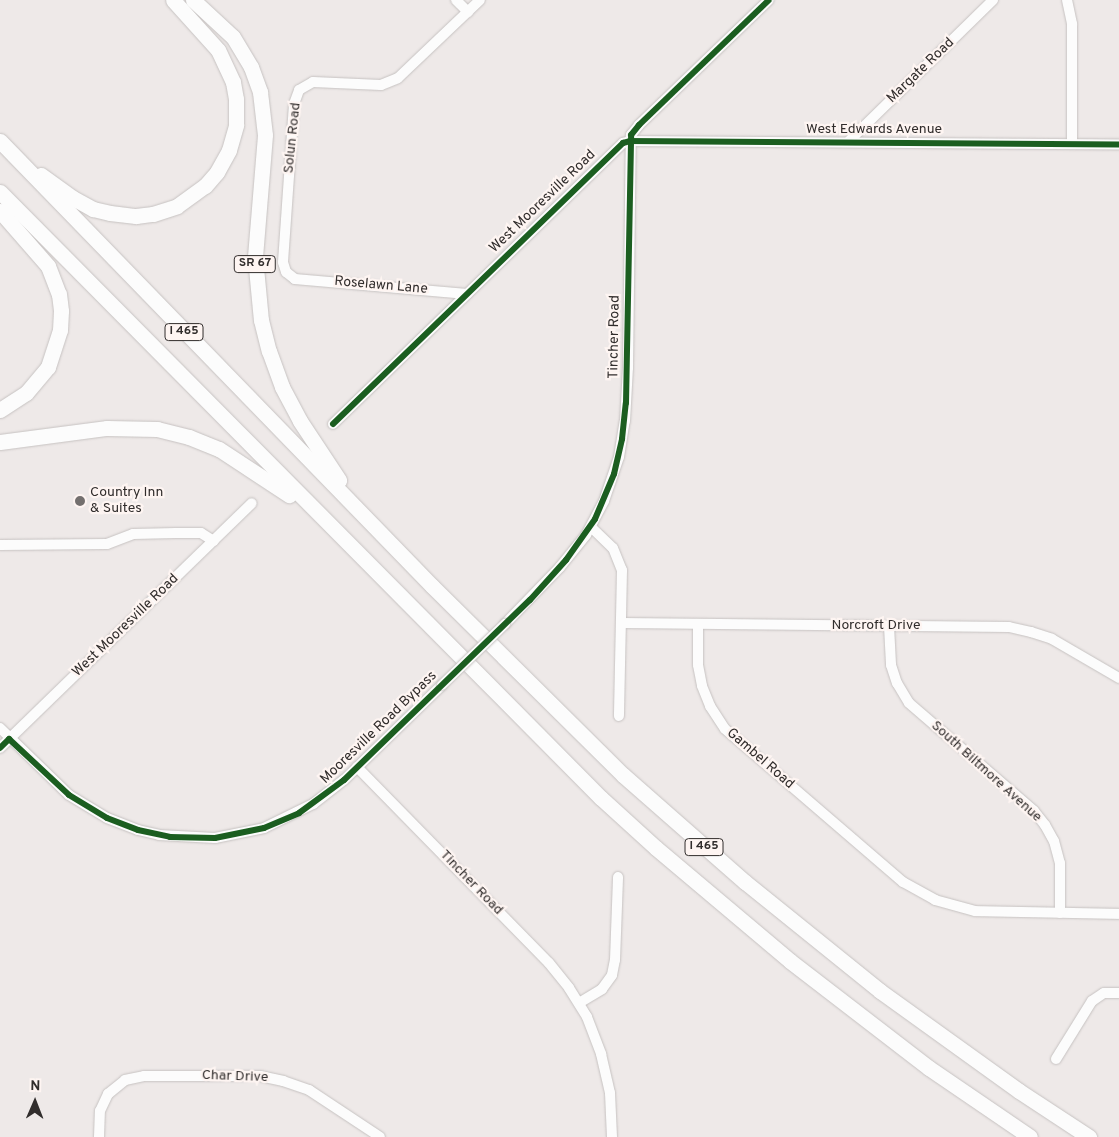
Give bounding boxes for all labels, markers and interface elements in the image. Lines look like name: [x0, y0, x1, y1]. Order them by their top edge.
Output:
street label: Margate Road: [884, 35, 958, 107]
street label: Solun Road: [281, 102, 305, 174]
street label: West Edwards Avenue: [806, 122, 942, 138]
street label: West Mooresville Road: [486, 147, 600, 257]
road number: SR 67: [234, 254, 276, 274]
street label: Roselawn Lane: [334, 274, 428, 298]
street label: Tincher Road: [606, 295, 624, 379]
road number: I 465: [164, 322, 204, 342]
place label: Country Inn & Suites: [90, 485, 163, 518]
marker: Country Inn & Suites: [74, 495, 86, 507]
street label: West Mooresville Road: [69, 571, 183, 681]
street label: Norcroft Drive: [831, 618, 921, 634]
street label: Mooresville Road Bypass: [317, 668, 441, 788]
street label: South Biltmore Avenue: [927, 718, 1045, 826]
street label: Gambel Road: [723, 725, 797, 793]
road number: I 465: [684, 838, 724, 856]
street label: Tincher Road: [436, 847, 506, 919]
street label: Char Drive: [201, 1067, 269, 1087]
north arrow: [10, 1077, 60, 1127]
text: N: [30, 1078, 40, 1095]

